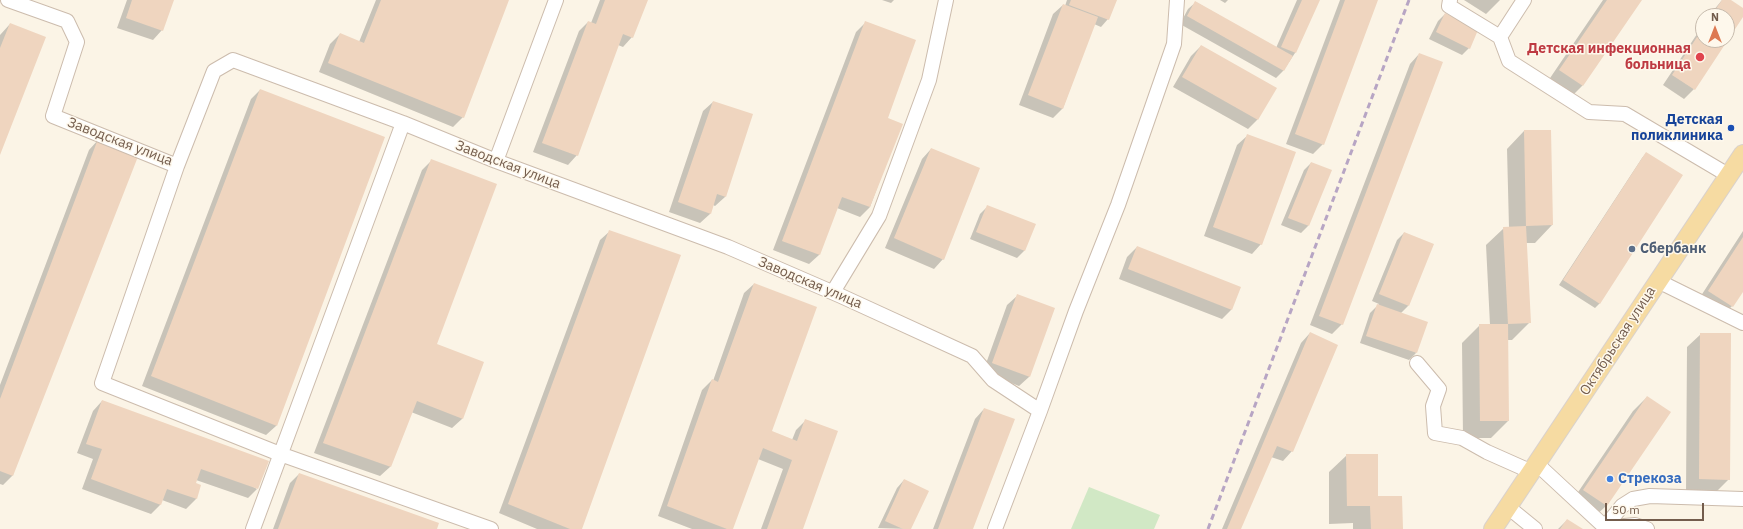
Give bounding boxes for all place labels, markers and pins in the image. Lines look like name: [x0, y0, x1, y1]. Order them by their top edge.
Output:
place label: Детская инфекционная больница: [1527, 41, 1691, 74]
marker: Детская инфекционная больница: [1694, 51, 1706, 63]
place label: Детская поликлиника: [1631, 112, 1723, 144]
marker: Детская поликлиника: [1726, 123, 1736, 133]
place label: Сбербанк: [1640, 241, 1706, 257]
marker: Сбербанк: [1627, 244, 1637, 254]
place label: Стрекоза: [1618, 471, 1682, 487]
marker: Стрекоза: [1605, 474, 1615, 484]

